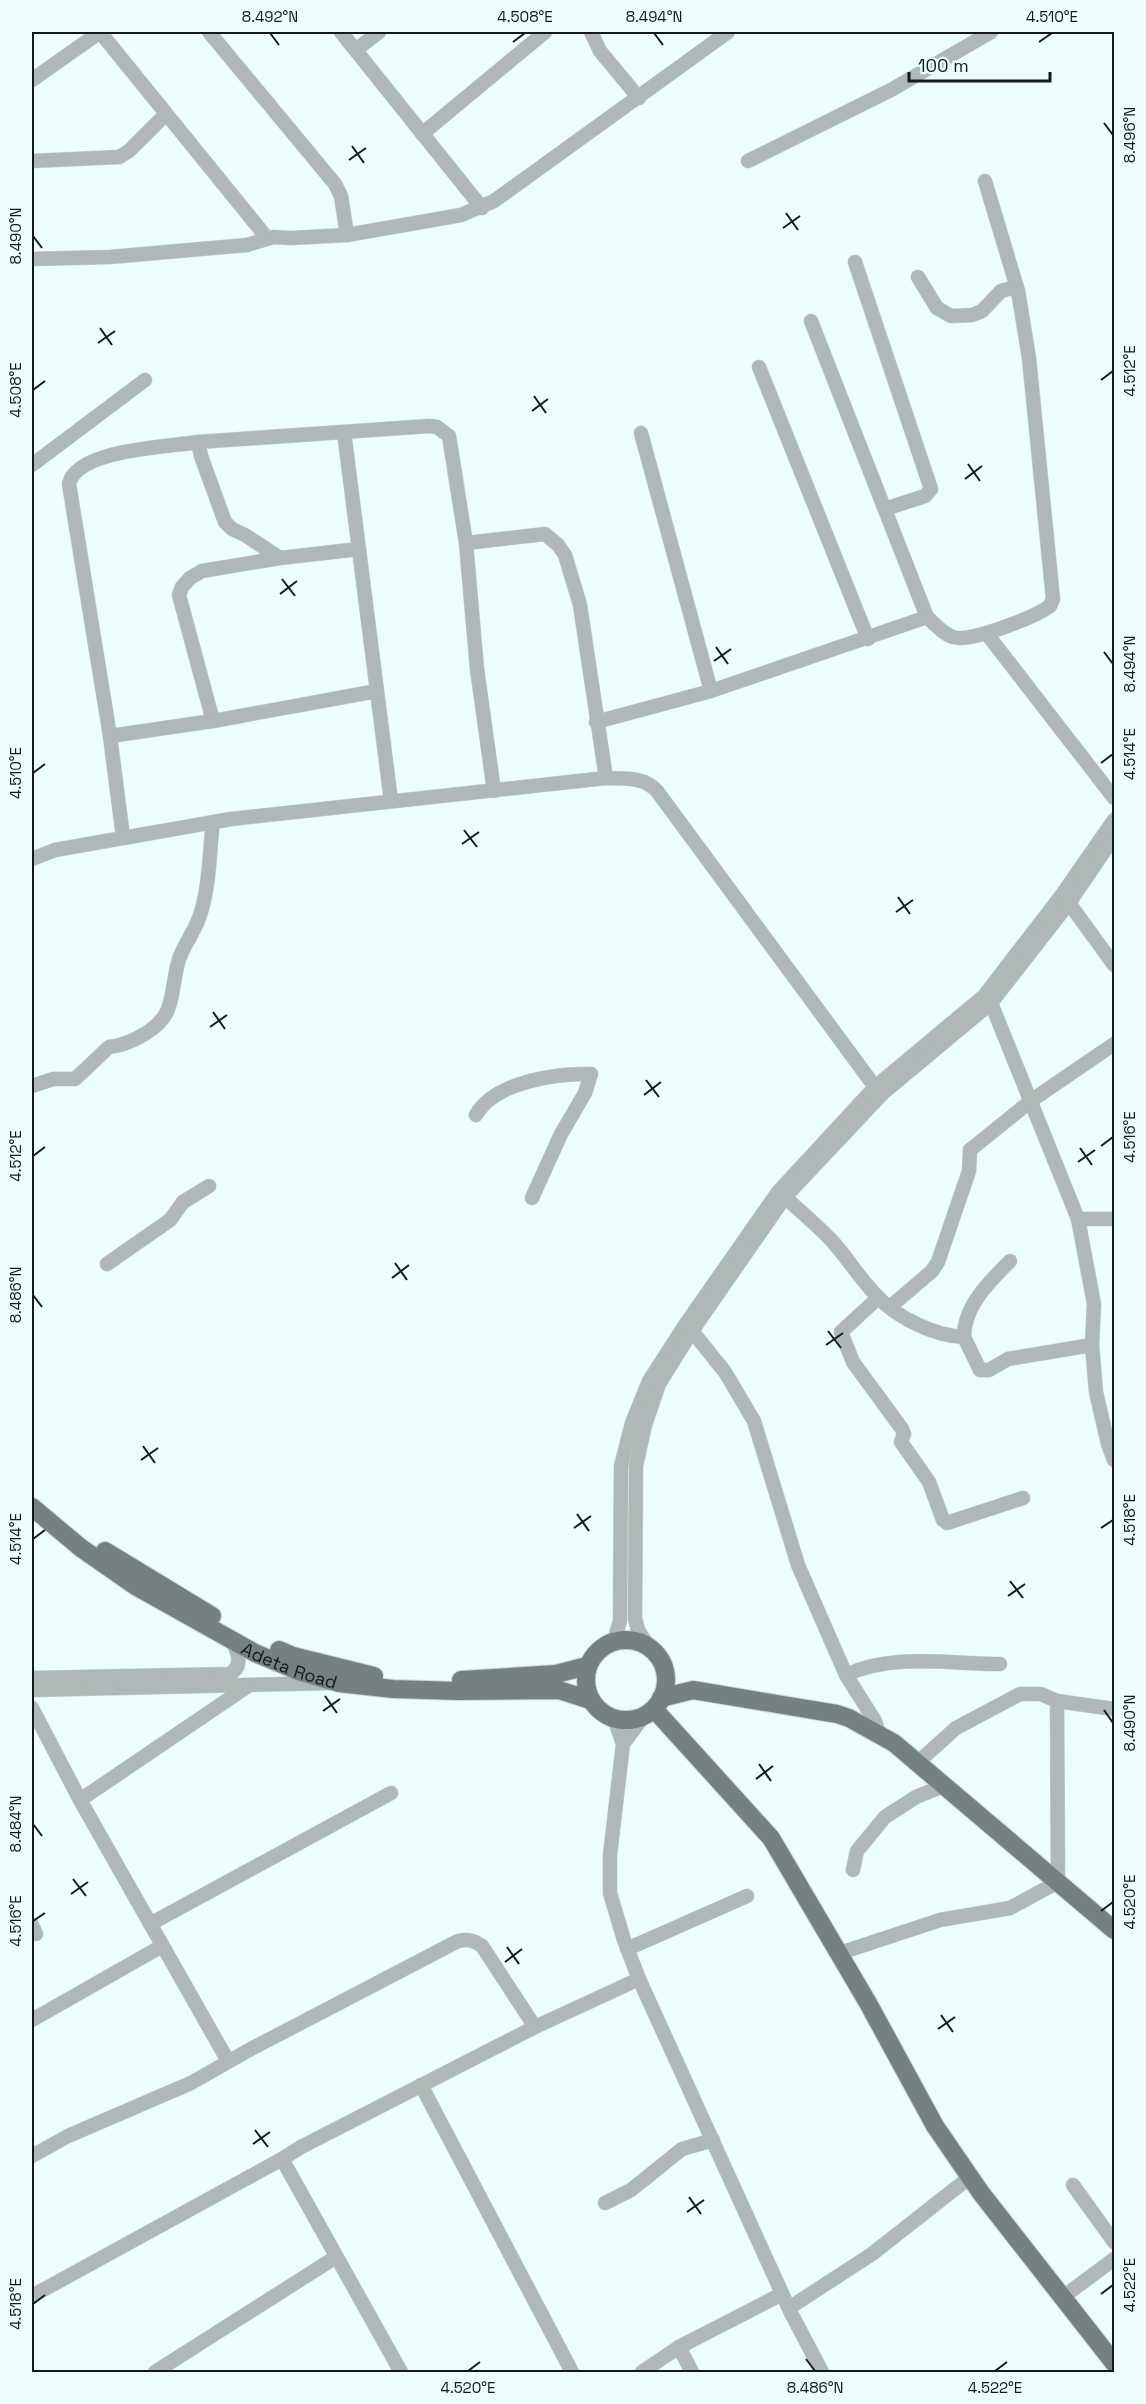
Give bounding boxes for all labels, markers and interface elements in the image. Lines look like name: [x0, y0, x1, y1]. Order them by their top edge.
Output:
text: 8.492°N: [242, 7, 298, 26]
text: 4.508°E: [497, 7, 553, 26]
text: 8.494°N: [626, 7, 682, 26]
text: 4.510°E: [1026, 7, 1078, 26]
scale bar: [909, 45, 1050, 83]
text: 100 m: [918, 54, 969, 77]
text: 8.496°N: [1120, 107, 1139, 163]
text: 8.490°N: [6, 208, 25, 265]
text: 4.512°E: [1120, 345, 1139, 397]
text: 4.508°E: [6, 362, 25, 418]
text: 8.494°N: [1120, 636, 1139, 692]
text: 4.514°E: [1120, 728, 1139, 780]
text: 4.510°E: [6, 747, 25, 799]
text: 4.516°E: [1120, 1111, 1139, 1163]
text: 4.512°E: [6, 1130, 25, 1182]
text: 8.486°N: [6, 1267, 25, 1323]
text: 4.518°E: [1120, 1494, 1139, 1546]
text: 4.514°E: [6, 1513, 25, 1565]
street label: Adeta Road: [237, 1636, 340, 1693]
text: 8.490°N: [1120, 1695, 1139, 1752]
text: 8.484°N: [6, 1796, 25, 1852]
text: 4.520°E: [1120, 1875, 1139, 1929]
text: 4.516°E: [6, 1895, 25, 1947]
text: 4.522°E: [1120, 2258, 1139, 2312]
text: 4.518°E: [6, 2278, 25, 2330]
text: 4.520°E: [441, 2378, 495, 2397]
text: 8.486°N: [787, 2378, 843, 2397]
text: 4.522°E: [968, 2378, 1022, 2397]

